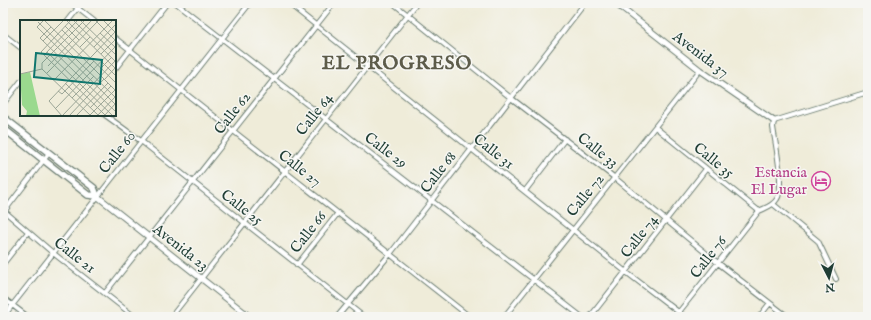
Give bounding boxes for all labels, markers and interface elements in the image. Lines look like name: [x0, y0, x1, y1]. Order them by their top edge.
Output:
inset map: [20, 20, 116, 116]
street label: Avenida 37: [668, 26, 733, 82]
district label: EL PROGRESO: [322, 52, 472, 76]
street label: Calle 62: [210, 88, 255, 138]
street label: Calle 64: [292, 89, 337, 140]
street label: Calle 60: [95, 127, 140, 178]
street label: Calle 29: [360, 128, 411, 173]
street label: Calle 33: [573, 129, 622, 172]
street label: Calle 31: [469, 130, 518, 173]
street label: Calle 35: [690, 138, 738, 183]
street label: Calle 27: [274, 146, 325, 191]
street label: Calle 68: [416, 148, 461, 197]
place label: Estancia El Lugar: [751, 163, 808, 199]
street label: Calle 72: [562, 170, 608, 221]
hotel icon: Estancia El Lugar: [810, 170, 832, 192]
street label: Calle 25: [217, 185, 267, 230]
street label: Calle 66: [286, 207, 331, 257]
street label: Calle 74: [617, 210, 663, 262]
street label: Avenida 23: [148, 219, 212, 275]
street label: Calle 76: [686, 232, 731, 282]
street label: Calle 21: [50, 233, 100, 278]
north arrow: [809, 258, 849, 298]
text: N: [824, 279, 836, 294]

